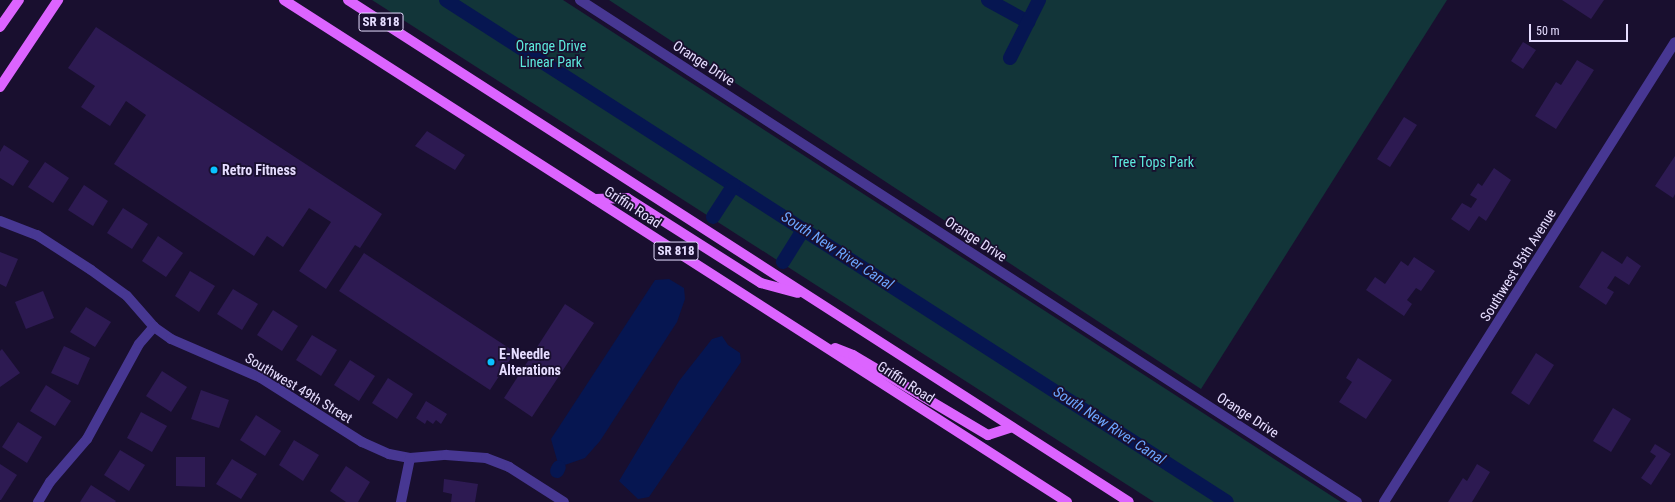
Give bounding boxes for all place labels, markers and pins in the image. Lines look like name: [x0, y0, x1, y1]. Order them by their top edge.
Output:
place label: Retro Fitness: [222, 162, 296, 178]
marker: Retro Fitness: [209, 165, 219, 175]
place label: E-Needle Alterations: [499, 346, 561, 378]
marker: E-Needle Alterations: [486, 357, 496, 367]

